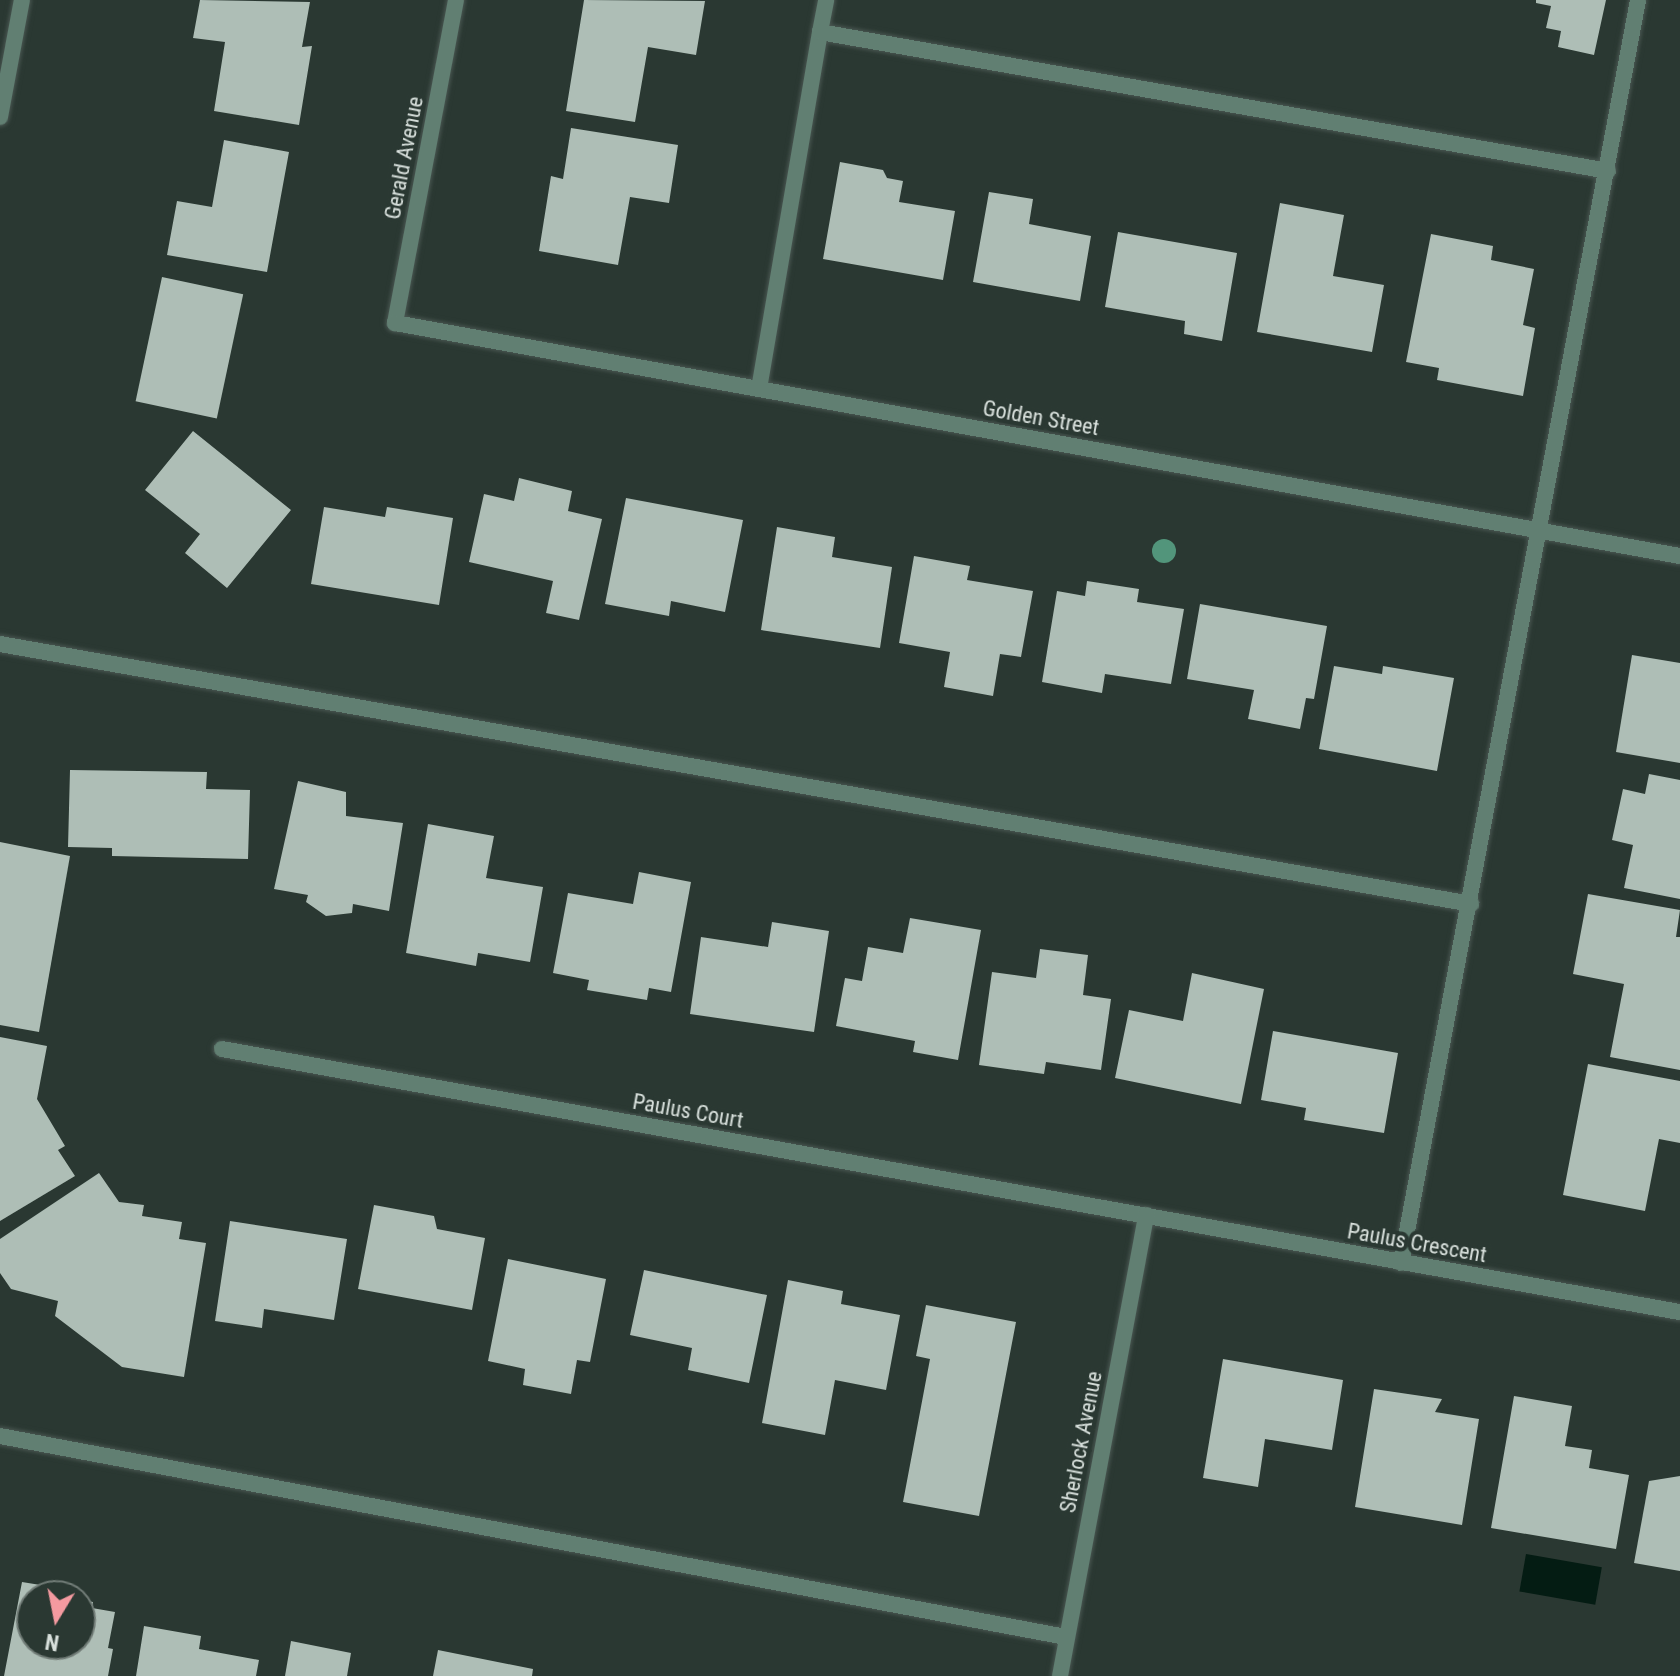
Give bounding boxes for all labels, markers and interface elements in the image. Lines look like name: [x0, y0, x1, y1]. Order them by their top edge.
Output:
street label: Gerald Avenue: [379, 94, 429, 222]
street label: Golden Street: [981, 395, 1101, 441]
street label: Paulus Court: [631, 1088, 745, 1134]
street label: Paulus Crescent: [1345, 1218, 1489, 1268]
street label: Sherlock Avenue: [1054, 1369, 1108, 1515]
north arrow: [16, 1580, 96, 1660]
text: N: [43, 1629, 61, 1656]

